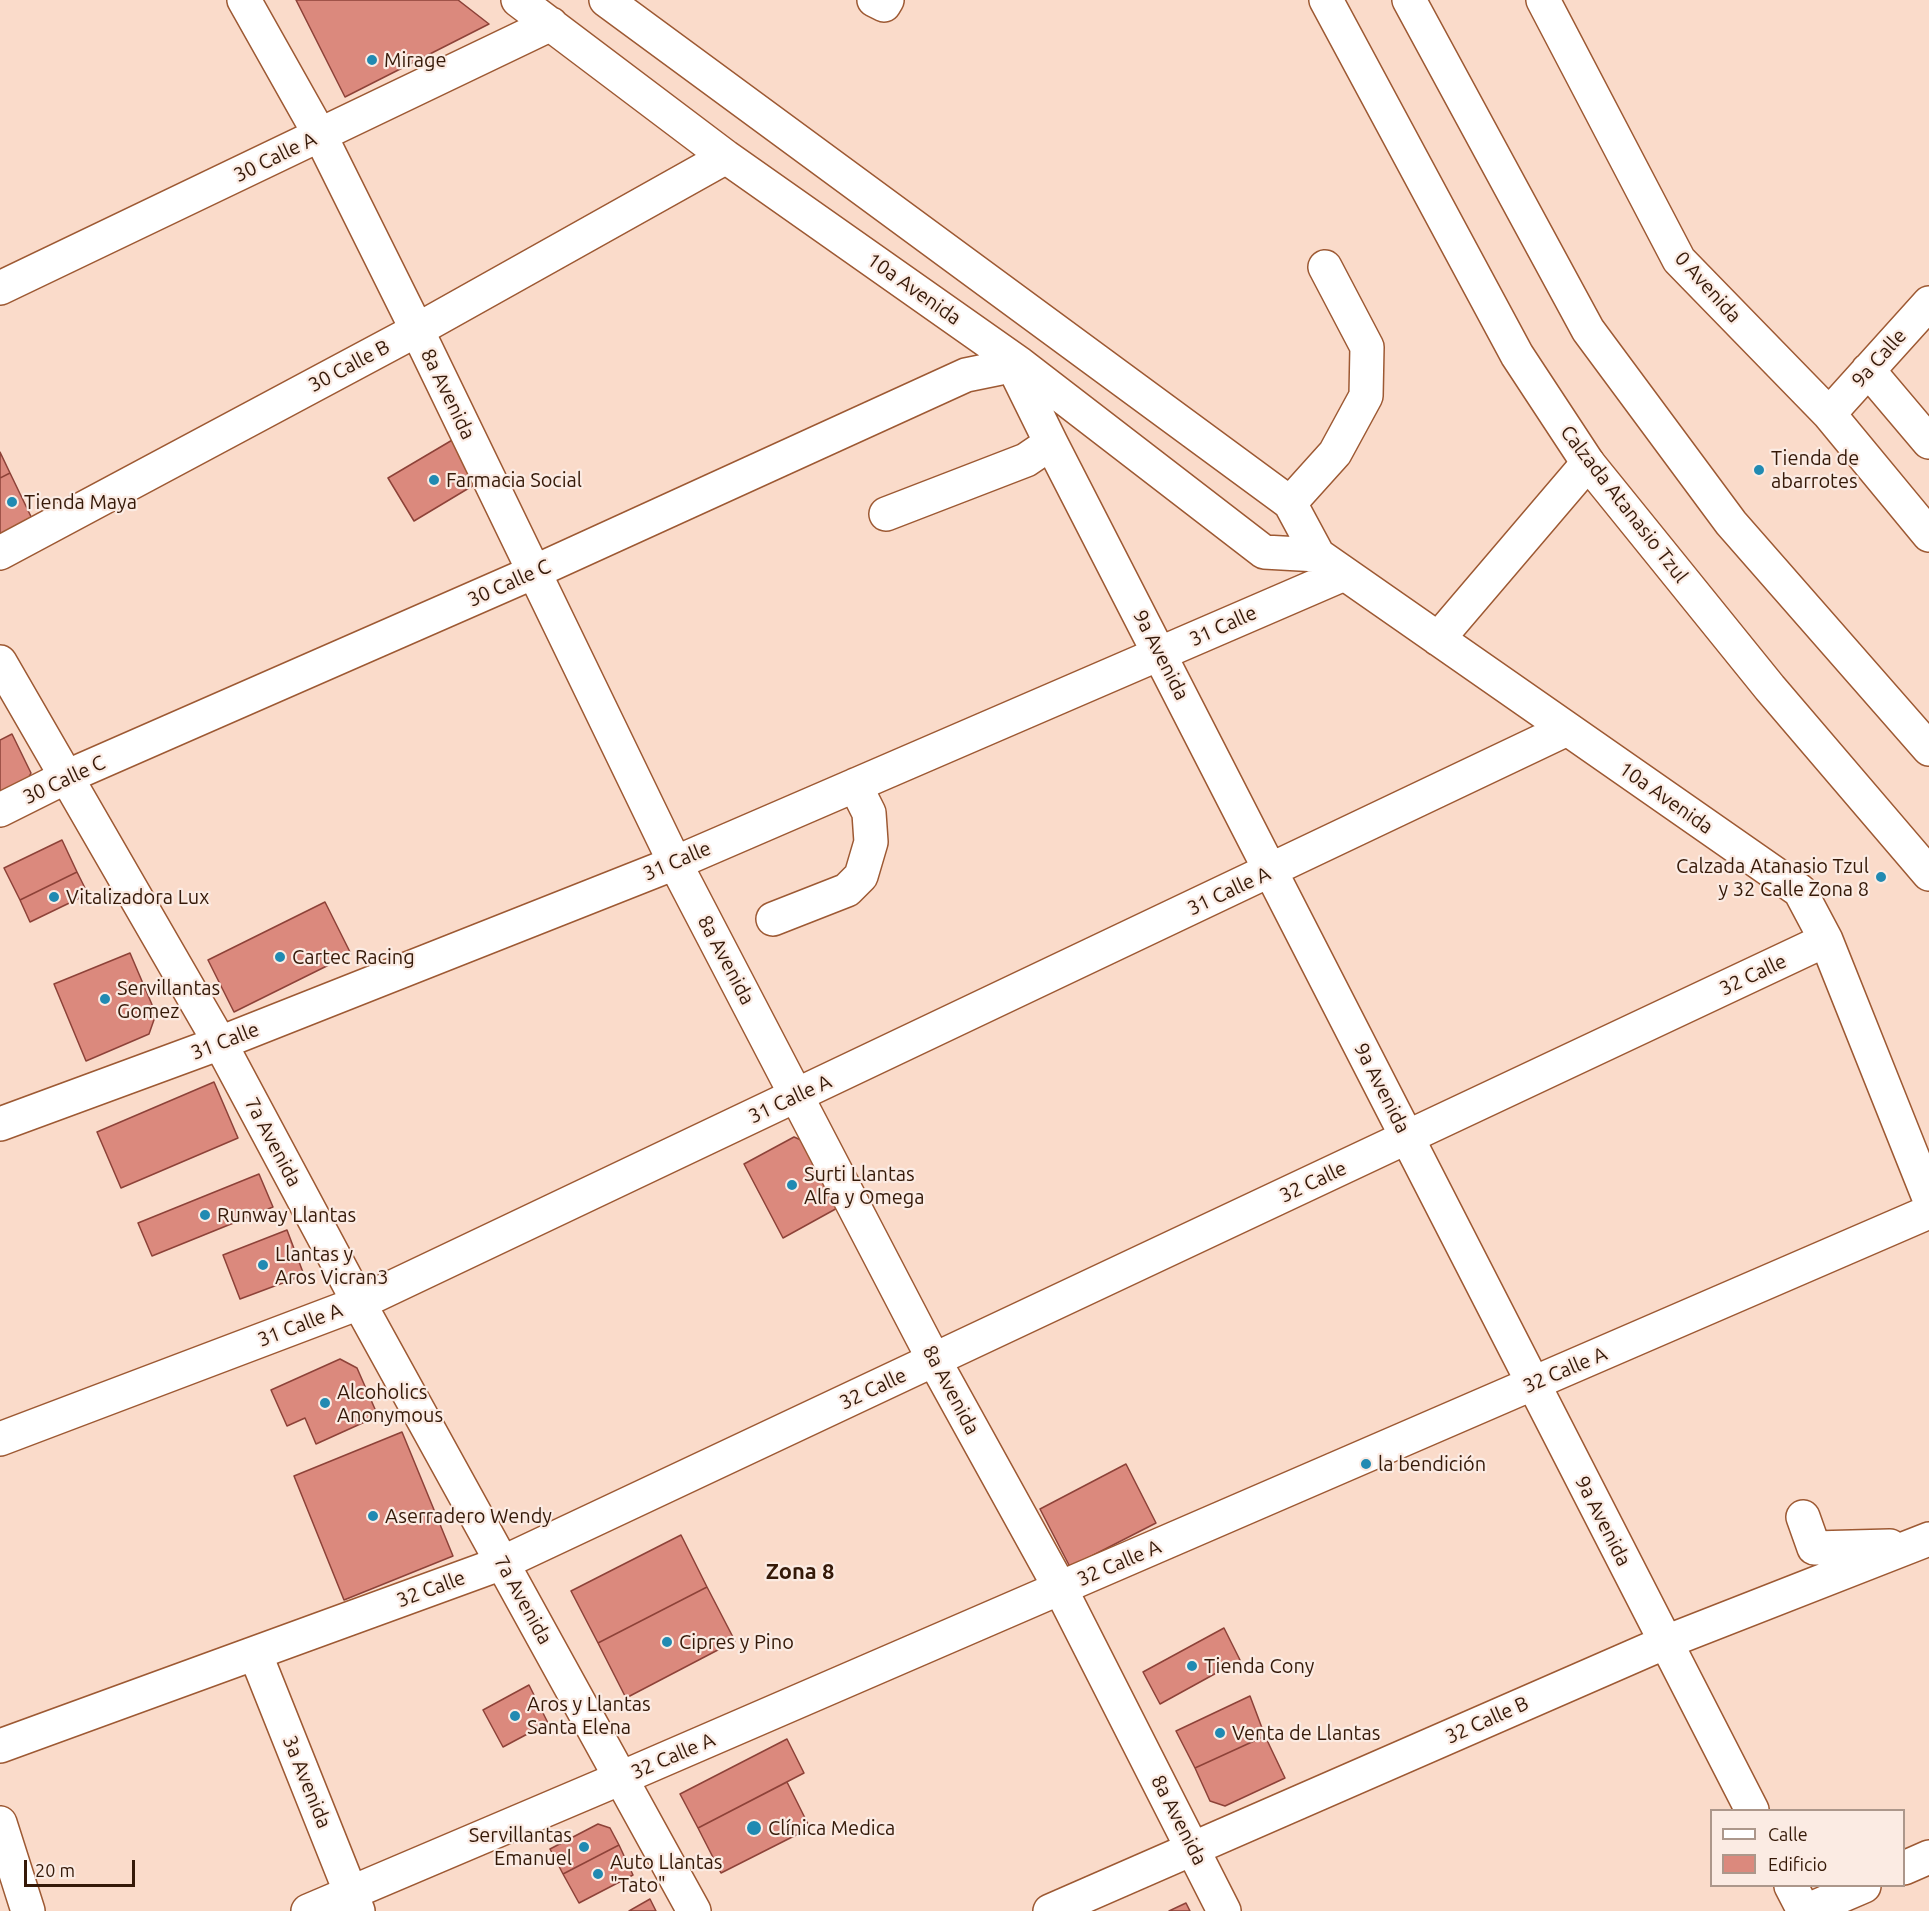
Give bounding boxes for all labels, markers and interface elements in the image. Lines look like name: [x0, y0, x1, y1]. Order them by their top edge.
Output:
place label: Mirage: [384, 48, 447, 72]
marker: Mirage: [365, 53, 379, 67]
street label: 30 Calle A: [230, 127, 320, 187]
street label: 0 Avenida: [1670, 246, 1746, 328]
street label: 10a Avenida: [862, 248, 966, 330]
street label: 9a Calle: [1847, 324, 1911, 392]
street label: 30 Calle B: [304, 335, 394, 397]
street label: 8a Avenida: [416, 345, 480, 443]
street label: Calzada Atanasio Tzul: [1555, 421, 1693, 587]
place label: Tienda de abarrotes: [1771, 446, 1859, 493]
marker: Tienda de abarrotes: [1752, 463, 1766, 477]
place label: Farmacia Social: [446, 468, 582, 492]
marker: Farmacia Social: [427, 473, 441, 487]
place label: Tienda Maya: [24, 490, 137, 514]
marker: Tienda Maya: [5, 495, 19, 509]
street label: 30 Calle C: [464, 554, 554, 612]
street label: 31 Calle: [1186, 601, 1260, 651]
street label: 9a Avenida: [1128, 606, 1194, 704]
street label: 30 Calle C: [19, 751, 109, 809]
street label: 10a Avenida: [1614, 757, 1718, 839]
street label: 31 Calle: [640, 836, 714, 886]
place label: Calzada Atanasio Tzul y 32 Calle Zona 8: [1676, 854, 1869, 901]
street label: 31 Calle A: [1184, 861, 1274, 921]
marker: Calzada Atanasio Tzul y 32 Calle Zona 8: [1874, 870, 1888, 884]
place label: Vitalizadora Lux: [66, 885, 209, 909]
marker: Vitalizadora Lux: [47, 890, 61, 904]
street label: 8a Avenida: [692, 911, 760, 1009]
place label: Cartec Racing: [292, 945, 415, 969]
street label: 32 Calle: [1716, 949, 1790, 1001]
marker: Cartec Racing: [273, 950, 287, 964]
place label: Servillantas Gomez: [117, 976, 220, 1023]
marker: Servillantas Gomez: [98, 992, 112, 1006]
street label: 31 Calle: [187, 1017, 263, 1065]
street label: 9a Avenida: [1349, 1039, 1415, 1137]
street label: 31 Calle A: [745, 1069, 835, 1129]
street label: 7a Avenida: [239, 1093, 307, 1191]
street label: 32 Calle: [1276, 1156, 1350, 1208]
place label: Surti Llantas Alfa y Omega: [804, 1162, 925, 1209]
marker: Surti Llantas Alfa y Omega: [785, 1178, 799, 1192]
place label: Runway Llantas: [217, 1203, 356, 1227]
marker: Runway Llantas: [198, 1208, 212, 1222]
place label: Llantas y Aros Vicran3: [275, 1242, 389, 1289]
marker: Llantas y Aros Vicran3: [256, 1258, 270, 1272]
street label: 31 Calle A: [254, 1298, 346, 1352]
street label: 8a Avenida: [917, 1341, 985, 1439]
street label: 32 Calle A: [1519, 1342, 1611, 1398]
street label: 32 Calle: [836, 1363, 910, 1415]
place label: Alcoholics Anonymous: [337, 1380, 443, 1427]
marker: Alcoholics Anonymous: [318, 1396, 332, 1410]
place label: la bendición: [1378, 1452, 1486, 1476]
marker: la bendición: [1359, 1457, 1373, 1471]
street label: 9a Avenida: [1570, 1472, 1636, 1570]
place label: Aserradero Wendy: [385, 1504, 552, 1528]
marker: Aserradero Wendy: [366, 1509, 380, 1523]
street label: 32 Calle A: [1073, 1535, 1165, 1591]
street label: 7a Avenida: [489, 1551, 557, 1649]
district label: Zona 8: [766, 1559, 834, 1585]
street label: 32 Calle: [393, 1566, 469, 1612]
place label: Cipres y Pino: [679, 1630, 794, 1654]
marker: Cipres y Pino: [660, 1635, 674, 1649]
place label: Tienda Cony: [1204, 1654, 1314, 1678]
marker: Tienda Cony: [1185, 1659, 1199, 1673]
street label: 32 Calle B: [1442, 1691, 1532, 1749]
place label: Aros y Llantas Santa Elena: [527, 1692, 651, 1739]
marker: Aros y Llantas Santa Elena: [508, 1709, 522, 1723]
place label: Venta de Llantas: [1232, 1721, 1380, 1745]
marker: Venta de Llantas: [1213, 1726, 1227, 1740]
street label: 32 Calle A: [627, 1728, 719, 1784]
street label: 3a Avenida: [278, 1732, 336, 1832]
street label: 8a Avenida: [1146, 1771, 1212, 1869]
legend: [1710, 1809, 1905, 1887]
place label: Clínica Medica: [768, 1816, 895, 1840]
marker: Clínica Medica: [745, 1819, 763, 1837]
place label: Servillantas Emanuel: [469, 1823, 572, 1870]
text: Calle: [1768, 1824, 1808, 1844]
marker: Servillantas Emanuel: [577, 1840, 591, 1854]
scale bar: [27, 1848, 138, 1886]
place label: Auto Llantas "Tato": [610, 1850, 722, 1897]
text: Edificio: [1768, 1854, 1827, 1874]
text: 20 m: [35, 1860, 75, 1880]
marker: Auto Llantas "Tato": [591, 1867, 605, 1881]

